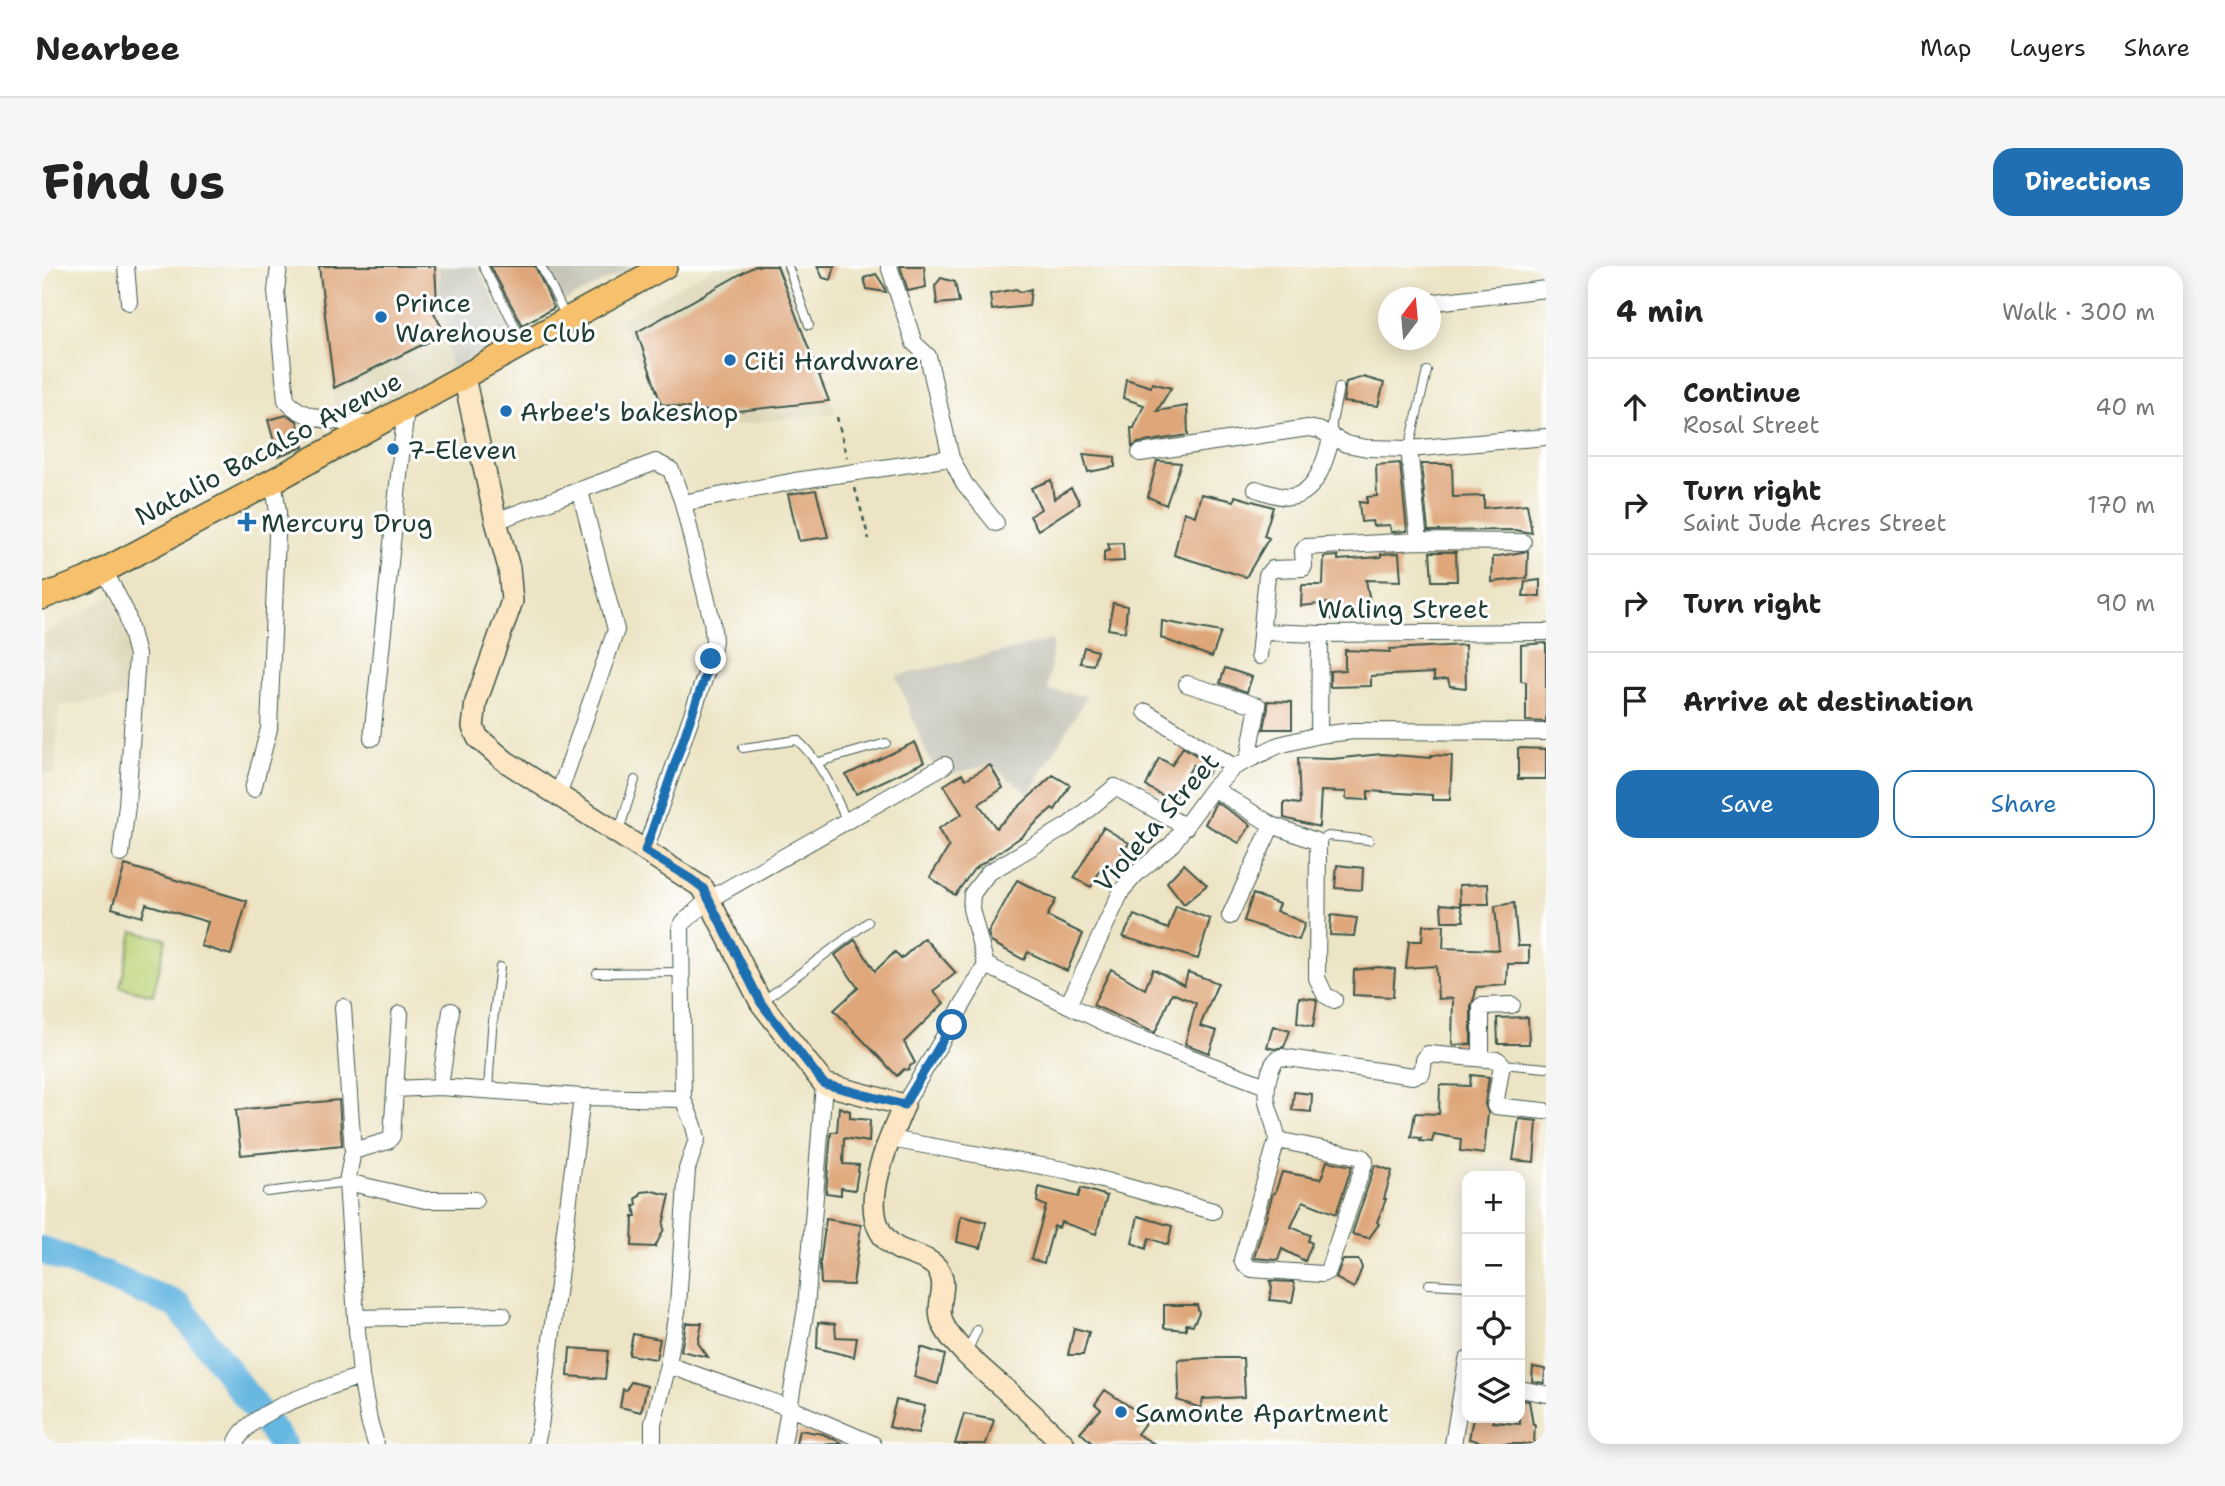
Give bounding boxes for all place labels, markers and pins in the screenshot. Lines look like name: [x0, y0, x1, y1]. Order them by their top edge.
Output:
place label: Prince Warehouse Club: [395, 285, 596, 350]
marker: Prince Warehouse Club: [373, 309, 389, 325]
place label: Citi Hardware: [744, 343, 919, 378]
marker: Citi Hardware: [722, 352, 738, 368]
place label: Arbee's bakeshop: [520, 394, 738, 429]
marker: Arbee's bakeshop: [498, 403, 514, 419]
place label: 7-Eleven: [407, 432, 517, 467]
marker: 7-Eleven: [385, 441, 401, 457]
place label: Mercury Drug: [261, 505, 433, 540]
marker: Mercury Drug: [239, 514, 255, 530]
place label: Samonte Apartment: [1135, 1395, 1389, 1430]
marker: Samonte Apartment: [1113, 1404, 1129, 1420]

